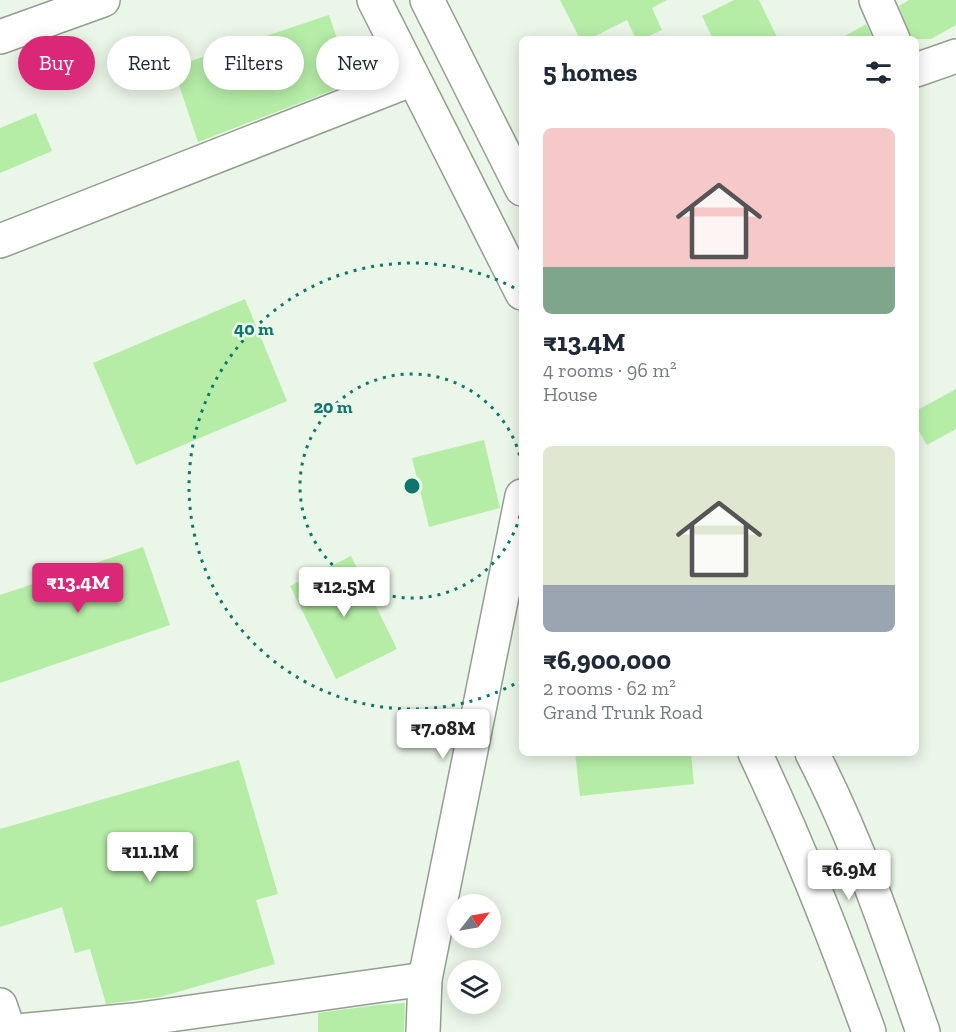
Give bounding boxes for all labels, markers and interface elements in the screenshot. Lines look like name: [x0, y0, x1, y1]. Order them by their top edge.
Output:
chip: Buy: [18, 36, 95, 90]
chip: Rent: [107, 36, 191, 90]
chip: Filters: [203, 36, 304, 90]
chip: New: [316, 36, 399, 90]
text: 5 homes: [543, 56, 637, 88]
icon: filters: [862, 56, 895, 89]
icon: home: [665, 167, 773, 275]
text: 40 m: [234, 318, 274, 340]
text: ₹13.4M: [543, 326, 626, 358]
text: 4 rooms · 96 m²: [543, 358, 677, 382]
text: House: [543, 382, 597, 406]
text: 20 m: [313, 396, 353, 418]
centre of rings: [402, 476, 422, 496]
icon: home: [665, 485, 773, 593]
pin: ₹13.4M: [29, 563, 127, 614]
pin: ₹12.5M: [295, 567, 393, 618]
text: ₹13.4M: [46, 570, 110, 594]
text: ₹12.5M: [313, 574, 375, 598]
text: ₹6,900,000: [543, 644, 671, 676]
text: 2 rooms · 62 m²: [543, 676, 676, 700]
text: Grand Trunk Road: [543, 700, 703, 724]
pin: ₹7.08M: [394, 709, 492, 760]
text: ₹7.08M: [411, 716, 475, 740]
pin: ₹11.1M: [101, 832, 199, 883]
text: ₹11.1M: [121, 839, 179, 863]
pin: ₹6.9M: [807, 850, 891, 901]
text: ₹6.9M: [822, 857, 876, 881]
north arrow: [447, 894, 501, 948]
map controls: [447, 894, 501, 1014]
button: layers: [447, 960, 501, 1014]

